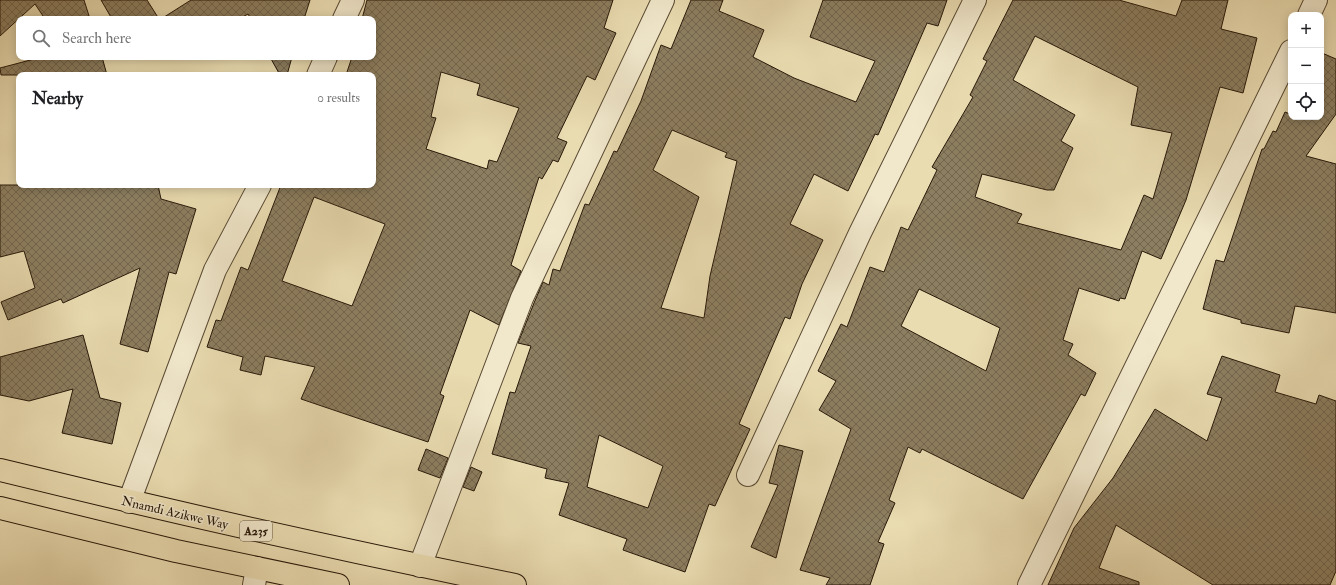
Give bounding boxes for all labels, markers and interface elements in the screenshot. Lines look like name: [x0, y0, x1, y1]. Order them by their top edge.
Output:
map controls: [1288, 12, 1324, 120]
button: +: [1288, 12, 1324, 48]
search box: [16, 16, 376, 60]
icon: search: [30, 27, 52, 49]
text: Search here: [62, 29, 131, 48]
button: −: [1288, 48, 1324, 84]
button: locate: [1288, 84, 1324, 120]
text: Nearby: [32, 88, 83, 109]
text: 0 results: [317, 90, 360, 106]
street label: Nnamdi Azikwe Way: [120, 493, 230, 534]
road number: A235: [240, 521, 272, 541]

